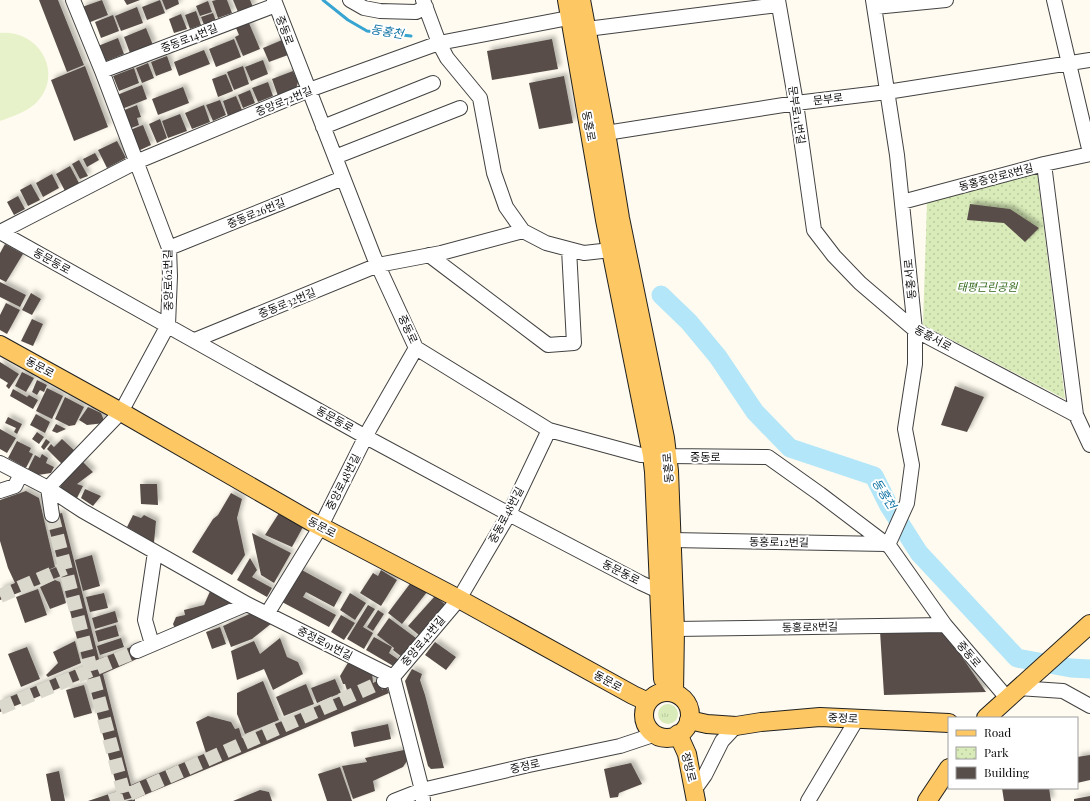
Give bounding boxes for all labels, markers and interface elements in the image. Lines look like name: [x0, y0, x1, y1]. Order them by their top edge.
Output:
street label: 중동로: [273, 13, 298, 47]
street label: 중동로14번길: [158, 20, 220, 55]
water label: 동홍천: [370, 21, 407, 42]
street label: 중앙로72번길: [253, 82, 315, 119]
street label: 문부로11번길: [785, 85, 809, 145]
street label: 문부로: [812, 89, 844, 108]
street label: 동홍로: [579, 110, 600, 142]
street label: 동홍중앙로8번길: [957, 159, 1035, 194]
street label: 중동로26번길: [224, 194, 287, 231]
street label: 동문동로: [31, 244, 74, 277]
street label: 중앙로62번길: [159, 249, 176, 311]
street label: 동홍서로: [900, 258, 919, 300]
park label: 태평근린공원: [957, 279, 1018, 294]
street label: 중동로32번길: [256, 284, 318, 321]
street label: 중동로: [395, 312, 422, 346]
street label: 동흥서로: [912, 321, 955, 354]
street label: 동문로: [23, 353, 57, 380]
street label: 동문동로: [314, 402, 357, 435]
street label: 중동로: [690, 449, 720, 464]
street label: 중앙로48번길: [322, 451, 363, 513]
street label: 동홍로: [659, 452, 676, 484]
water label: 동홍천: [869, 475, 901, 513]
street label: 중동로48번길: [484, 484, 527, 546]
street label: 동문로: [305, 513, 339, 540]
street label: 동홍로12번길: [749, 533, 809, 550]
street label: 동문동로: [600, 556, 643, 587]
street label: 중앙로42번길: [397, 612, 448, 669]
street label: 동홍로8번길: [782, 619, 838, 634]
street label: 중정로91번길: [295, 622, 355, 663]
street label: 중동로: [954, 637, 985, 670]
street label: 동문로: [591, 667, 625, 694]
street label: 중정로: [827, 709, 859, 726]
legend: [948, 717, 1078, 789]
text: Road: [984, 724, 1011, 740]
text: Park: [984, 744, 1009, 760]
street label: 정방로: [679, 750, 700, 783]
street label: 중정로: [508, 755, 541, 776]
text: Building: [984, 764, 1030, 780]

